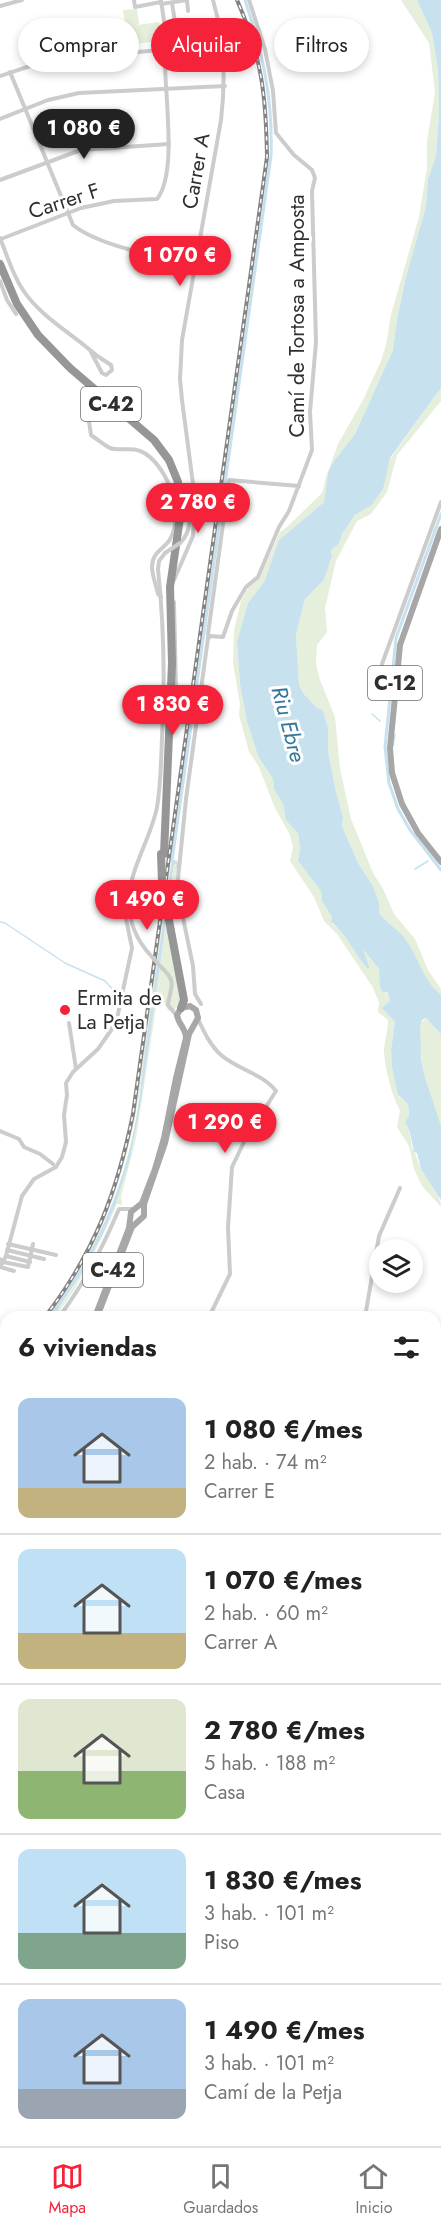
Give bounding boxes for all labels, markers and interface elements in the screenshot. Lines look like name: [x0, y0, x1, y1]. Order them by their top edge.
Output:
chip: Comprar: [18, 18, 139, 72]
chip: Alquilar: [151, 18, 262, 72]
chip: Filtros: [274, 18, 369, 72]
pin: 1 080 €: [29, 109, 139, 160]
text: 1 080 €: [47, 114, 121, 143]
street label: Carrer A: [175, 130, 217, 211]
street label: Carrer F: [24, 175, 104, 227]
street label: Camí de Tortosa a Amposta: [282, 194, 312, 438]
pin: 1 070 €: [125, 236, 235, 287]
text: 1 070 €: [143, 241, 217, 270]
road number: C-42: [81, 387, 141, 421]
pin: 2 780 €: [143, 483, 253, 534]
text: 2 780 €: [160, 488, 236, 517]
road number: C-12: [368, 666, 422, 700]
water label: Riu Ebre: [264, 683, 314, 765]
pin: 1 830 €: [118, 685, 228, 736]
text: 1 830 €: [136, 690, 210, 719]
pin: 1 490 €: [92, 880, 202, 931]
text: 1 490 €: [109, 885, 185, 914]
place label: Ermita de La Petja: [77, 983, 162, 1037]
marker: Ermita de La Petja: [58, 1003, 72, 1017]
pin: 1 290 €: [170, 1103, 280, 1154]
text: 1 290 €: [187, 1108, 263, 1137]
map controls: [369, 1239, 423, 1293]
button: layers: [369, 1239, 423, 1293]
road number: C-42: [83, 1253, 143, 1287]
text: 6 viviendas: [18, 1328, 157, 1366]
icon: filters: [390, 1331, 423, 1364]
text: 1 080 €/mes: [204, 1410, 363, 1448]
icon: home: [66, 1422, 138, 1494]
text: 2 hab. · 74 m²: [204, 1448, 327, 1477]
text: Carrer E: [204, 1477, 275, 1506]
text: 1 070 €/mes: [204, 1561, 362, 1599]
icon: home: [66, 1573, 138, 1645]
text: 2 hab. · 60 m²: [204, 1599, 328, 1628]
text: Carrer A: [204, 1628, 277, 1657]
text: 2 780 €/mes: [204, 1711, 365, 1749]
icon: home: [66, 1723, 138, 1795]
text: 5 hab. · 188 m²: [204, 1749, 335, 1778]
text: Casa: [204, 1778, 245, 1807]
text: 1 830 €/mes: [204, 1861, 362, 1899]
icon: home: [66, 1873, 138, 1945]
text: 3 hab. · 101 m²: [204, 1899, 334, 1928]
text: Piso: [204, 1928, 239, 1957]
text: 1 490 €/mes: [204, 2011, 365, 2049]
icon: home: [66, 2023, 138, 2095]
text: 3 hab. · 101 m²: [204, 2049, 334, 2078]
text: Camí de la Petja: [204, 2078, 342, 2107]
tab: Mapa: [49, 2160, 86, 2219]
tab: Guardados: [183, 2160, 258, 2219]
tab: Inicio: [355, 2160, 392, 2219]

